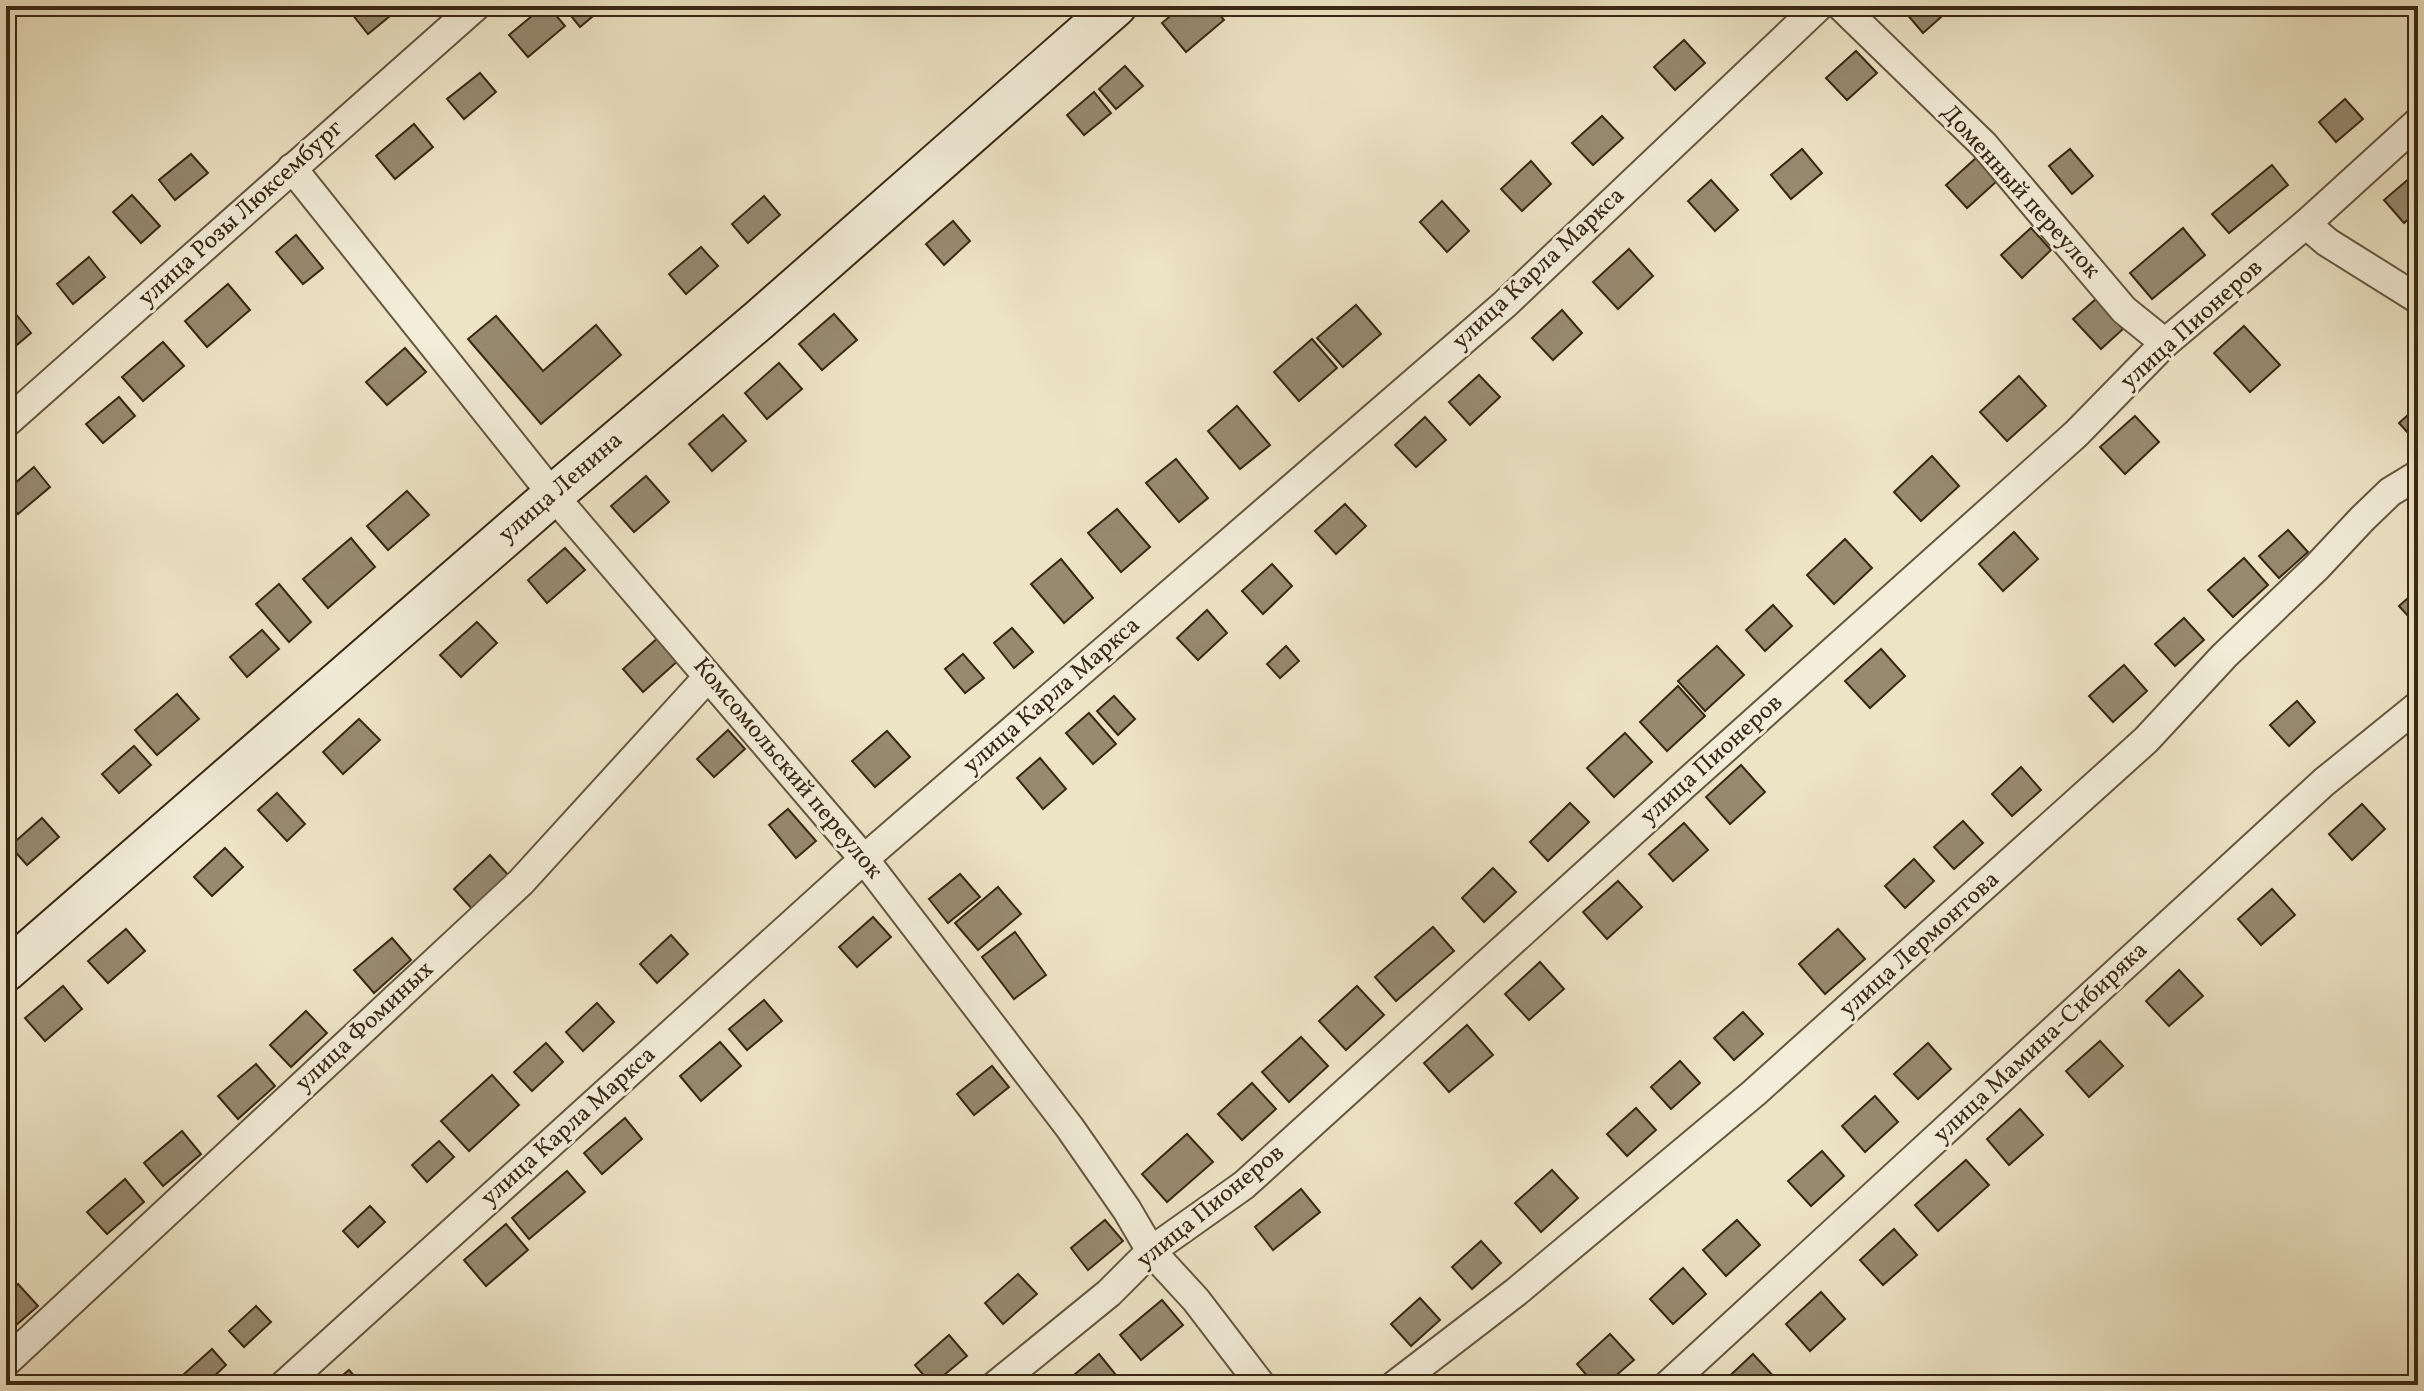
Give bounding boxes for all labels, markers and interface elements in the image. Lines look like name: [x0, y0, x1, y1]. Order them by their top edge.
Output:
street label: Доменный переулок: [1932, 97, 2108, 287]
street label: улица Розы Люксембург: [131, 112, 351, 315]
street label: улица Карла Маркса: [1445, 180, 1633, 358]
street label: улица Пионеров: [2113, 252, 2271, 398]
street label: улица Ленина: [491, 424, 631, 552]
street label: улица Карла Маркса: [956, 609, 1148, 783]
street label: Комсомольский переулок: [684, 651, 890, 887]
street label: улица Пионеров: [1633, 687, 1791, 833]
street label: улица Лермонтова: [1832, 864, 2008, 1026]
street label: улица Мамина-Сибиряка: [1926, 934, 2156, 1152]
street label: улица Фоминых: [288, 954, 442, 1100]
street label: улица Карла Маркса: [474, 1039, 664, 1215]
street label: улица Пионеров: [1130, 1137, 1292, 1277]

